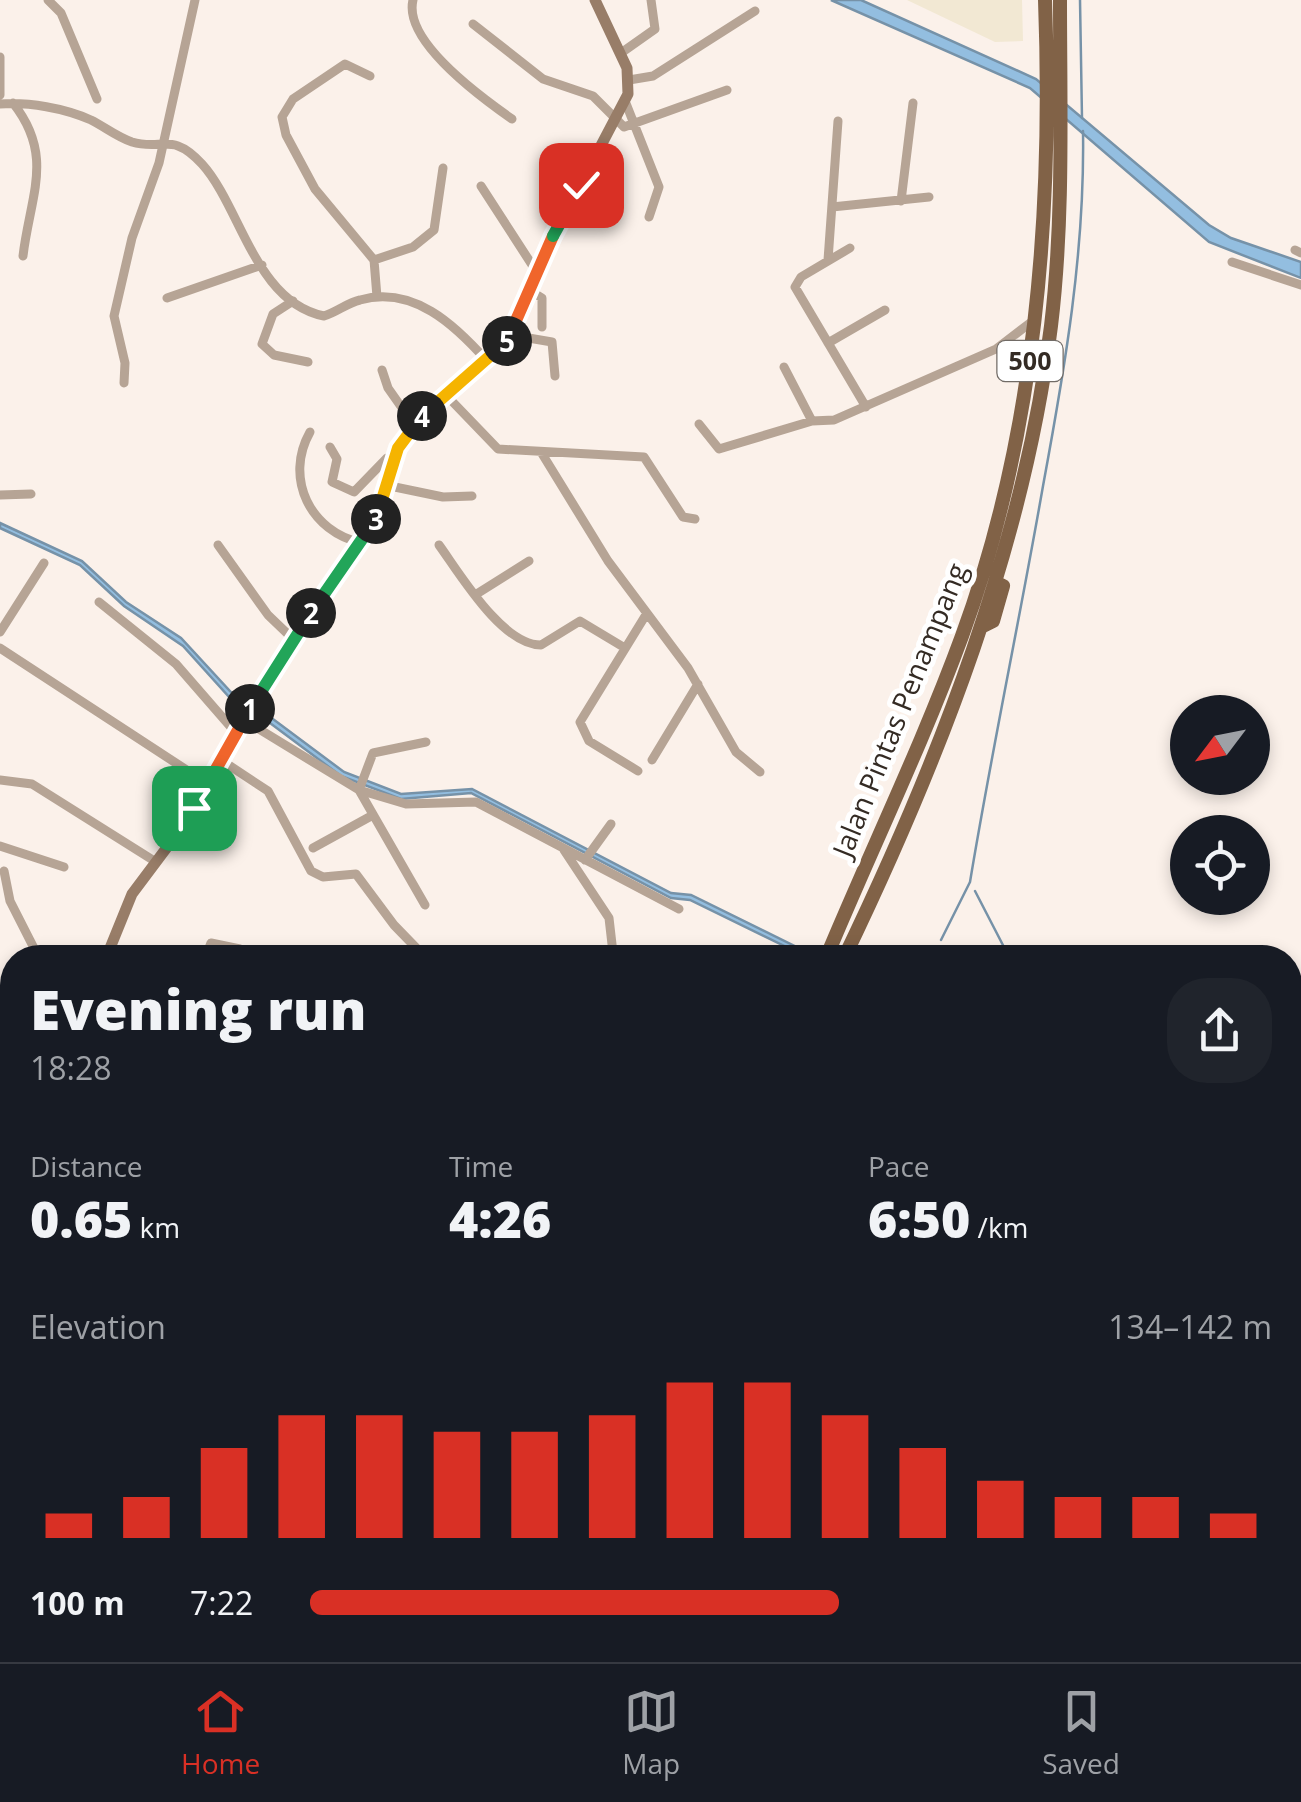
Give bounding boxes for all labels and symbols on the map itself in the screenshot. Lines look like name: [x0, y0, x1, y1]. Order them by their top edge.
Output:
pin: [539, 143, 624, 228]
pin: 5: [482, 316, 532, 366]
road number: 500: [998, 341, 1062, 381]
pin: 4: [397, 391, 447, 441]
pin: 3: [351, 494, 401, 544]
street label: Jalan Pintas Penampang: [822, 557, 975, 865]
pin: 2: [286, 588, 336, 638]
pin: 1: [225, 684, 275, 734]
north arrow: [1170, 695, 1270, 795]
pin: [152, 766, 237, 851]

